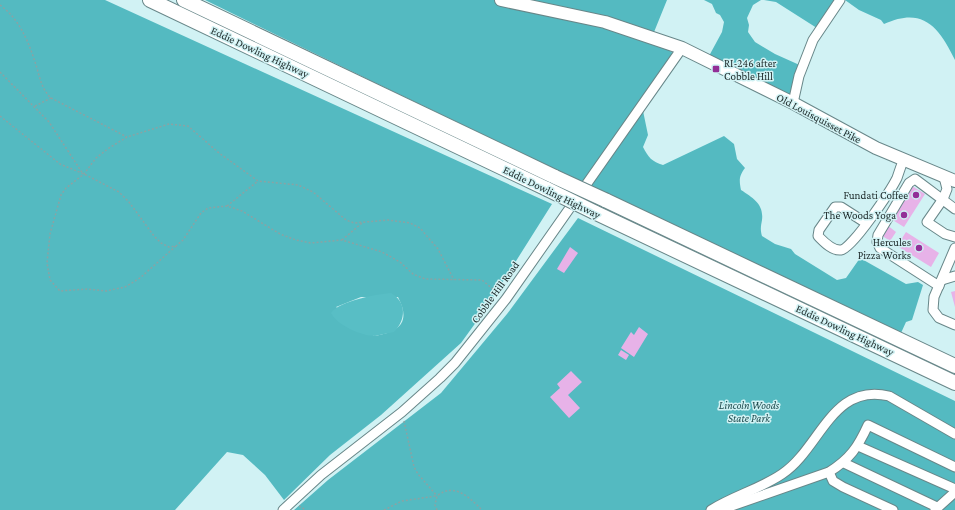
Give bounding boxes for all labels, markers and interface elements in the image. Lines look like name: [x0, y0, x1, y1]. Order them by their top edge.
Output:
street label: Eddie Dowling Highway: [209, 24, 312, 81]
place label: RI-246 after Cobble Hill: [724, 57, 777, 82]
marker: RI-246 after Cobble Hill: [711, 64, 721, 74]
street label: Old Louisquisset Pike: [774, 91, 863, 146]
street label: Eddie Dowling Highway: [501, 163, 603, 222]
place label: Fundati Coffee: [844, 189, 908, 201]
marker: Fundati Coffee: [911, 190, 921, 200]
place label: The Woods Yoga: [824, 209, 896, 222]
marker: The Woods Yoga: [899, 210, 909, 220]
place label: Hercules Pizza Works: [858, 236, 911, 261]
marker: Hercules Pizza Works: [914, 243, 924, 253]
street label: Cobble Hill Road: [469, 259, 521, 325]
street label: Eddie Dowling Highway: [794, 302, 897, 359]
park label: Lincoln Woods State Park: [719, 399, 780, 424]

